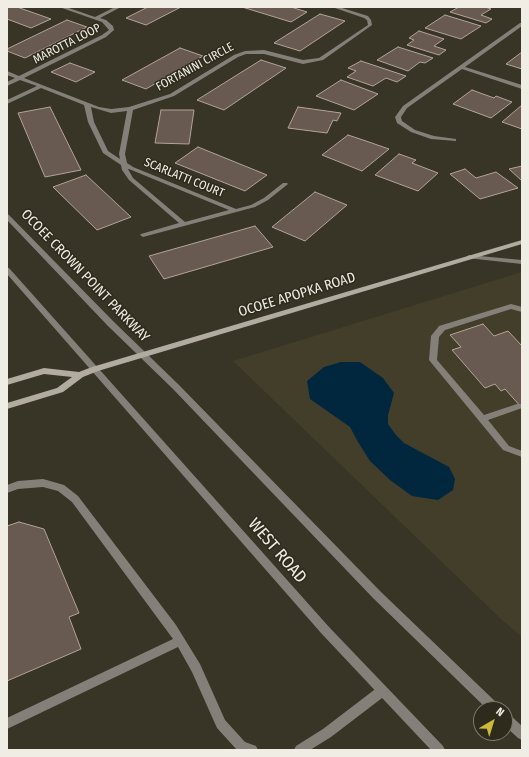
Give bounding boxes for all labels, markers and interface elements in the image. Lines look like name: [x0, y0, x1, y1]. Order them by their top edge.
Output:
street label: MAROTTA LOOP: [31, 21, 103, 67]
street label: FORTANINI CIRCLE: [154, 40, 236, 94]
street label: SCARLATTI COURT: [142, 155, 226, 201]
street label: OCOEE CROWN POINT PARKWAY: [17, 206, 153, 346]
street label: OCOEE APOPKA ROAD: [237, 269, 357, 321]
street label: WEST ROAD: [243, 515, 311, 587]
north arrow: [473, 701, 513, 741]
text: N: [493, 705, 507, 719]

